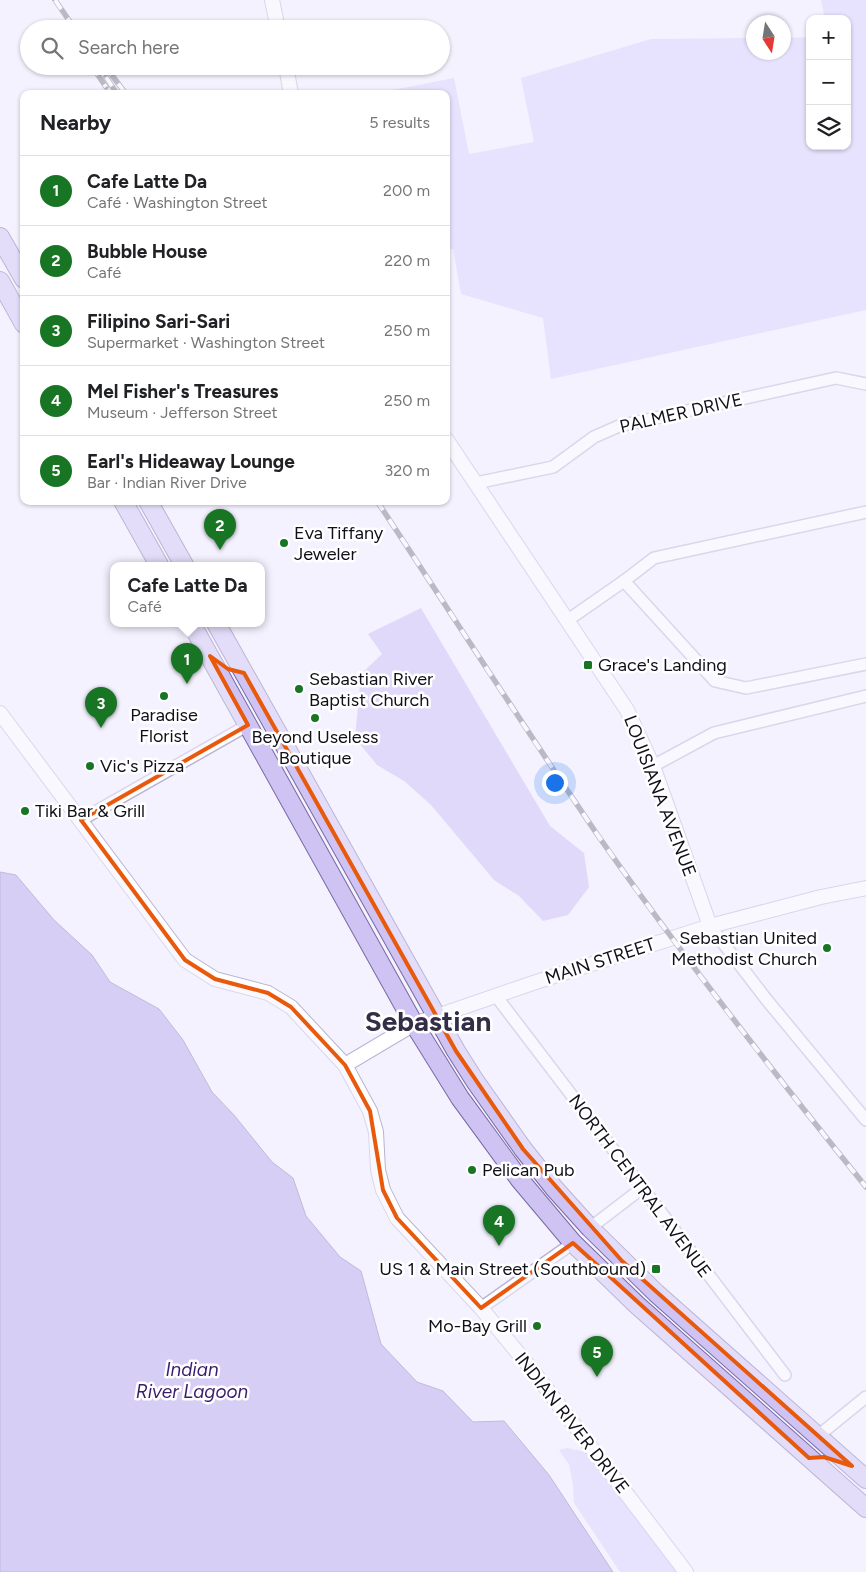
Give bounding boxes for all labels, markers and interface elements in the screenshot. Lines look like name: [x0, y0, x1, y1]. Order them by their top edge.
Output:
north arrow: [746, 15, 791, 60]
map controls: [806, 15, 851, 150]
button: +: [806, 15, 851, 60]
search box: [20, 20, 450, 75]
icon: search: [38, 34, 66, 62]
text: Search here: [78, 36, 180, 59]
button: −: [806, 60, 851, 105]
button: layers: [806, 105, 851, 150]
text: Nearby: [40, 110, 111, 135]
text: 5 results: [369, 113, 430, 132]
text: Cafe Latte Da: [87, 170, 207, 193]
text: 1: [53, 181, 59, 200]
text: 200 m: [383, 181, 430, 200]
text: Café · Washington Street: [87, 193, 268, 212]
text: Bubble House: [87, 240, 207, 263]
text: 2: [51, 251, 61, 270]
text: 220 m: [384, 251, 430, 270]
text: Café: [87, 263, 121, 282]
text: Filipino Sari-Sari: [87, 310, 230, 333]
text: 3: [52, 321, 60, 340]
text: 250 m: [384, 321, 430, 340]
text: Supermarket · Washington Street: [87, 333, 325, 352]
text: Mel Fisher's Treasures: [87, 380, 278, 403]
street label: PALMER DRIVE: [618, 388, 744, 438]
text: 4: [51, 391, 61, 410]
text: 250 m: [384, 391, 430, 410]
text: Museum · Jefferson Street: [87, 403, 277, 422]
text: Earl's Hideaway Lounge: [87, 450, 295, 473]
text: 5: [51, 461, 61, 480]
text: 320 m: [385, 461, 430, 480]
text: Bar · Indian River Drive: [87, 473, 247, 492]
pin: 2: [204, 509, 236, 550]
place label: Eva Tiffany Jeweler: [294, 522, 384, 565]
marker: Eva Tiffany Jeweler: [278, 537, 290, 549]
popup: [110, 562, 265, 627]
text: Cafe Latte Da: [127, 574, 248, 597]
text: Café: [127, 597, 162, 616]
pin: 1: [171, 643, 203, 684]
place label: Grace's Landing: [598, 654, 727, 676]
marker: Grace's Landing: [582, 659, 594, 671]
place label: Sebastian River Baptist Church: [309, 668, 433, 711]
marker: Sebastian River Baptist Church: [293, 683, 305, 695]
pin: 3: [85, 687, 117, 728]
marker: Paradise Florist: [158, 690, 170, 702]
place label: Paradise Florist: [130, 704, 198, 747]
marker: Beyond Useless Boutique: [309, 712, 321, 724]
street label: LOUISIANA AVENUE: [619, 712, 701, 880]
place label: Beyond Useless Boutique: [252, 726, 378, 769]
place label: Vic's Pizza: [100, 755, 184, 777]
marker: Vic's Pizza: [84, 760, 96, 772]
your location: [542, 770, 568, 796]
place label: Tiki Bar & Grill: [35, 800, 145, 822]
marker: Tiki Bar & Grill: [19, 805, 31, 817]
place label: Sebastian United Methodist Church: [671, 927, 817, 970]
street label: MAIN STREET: [542, 933, 658, 989]
marker: Sebastian United Methodist Church: [821, 942, 833, 954]
district label: Sebastian: [365, 1004, 491, 1038]
street label: NORTH CENTRAL AVENUE: [564, 1090, 716, 1282]
place label: Pelican Pub: [482, 1159, 575, 1181]
marker: Pelican Pub: [466, 1164, 478, 1176]
pin: 4: [483, 1205, 515, 1246]
place label: US 1 & Main Street (Southbound): [379, 1258, 646, 1280]
marker: US 1 & Main Street (Southbound): [650, 1263, 662, 1275]
place label: Mo-Bay Grill: [428, 1315, 527, 1337]
marker: Mo-Bay Grill: [531, 1320, 543, 1332]
pin: 5: [581, 1336, 613, 1377]
street label: INDIAN RIVER DRIVE: [510, 1348, 634, 1498]
water label: Indian River Lagoon: [136, 1358, 249, 1403]

